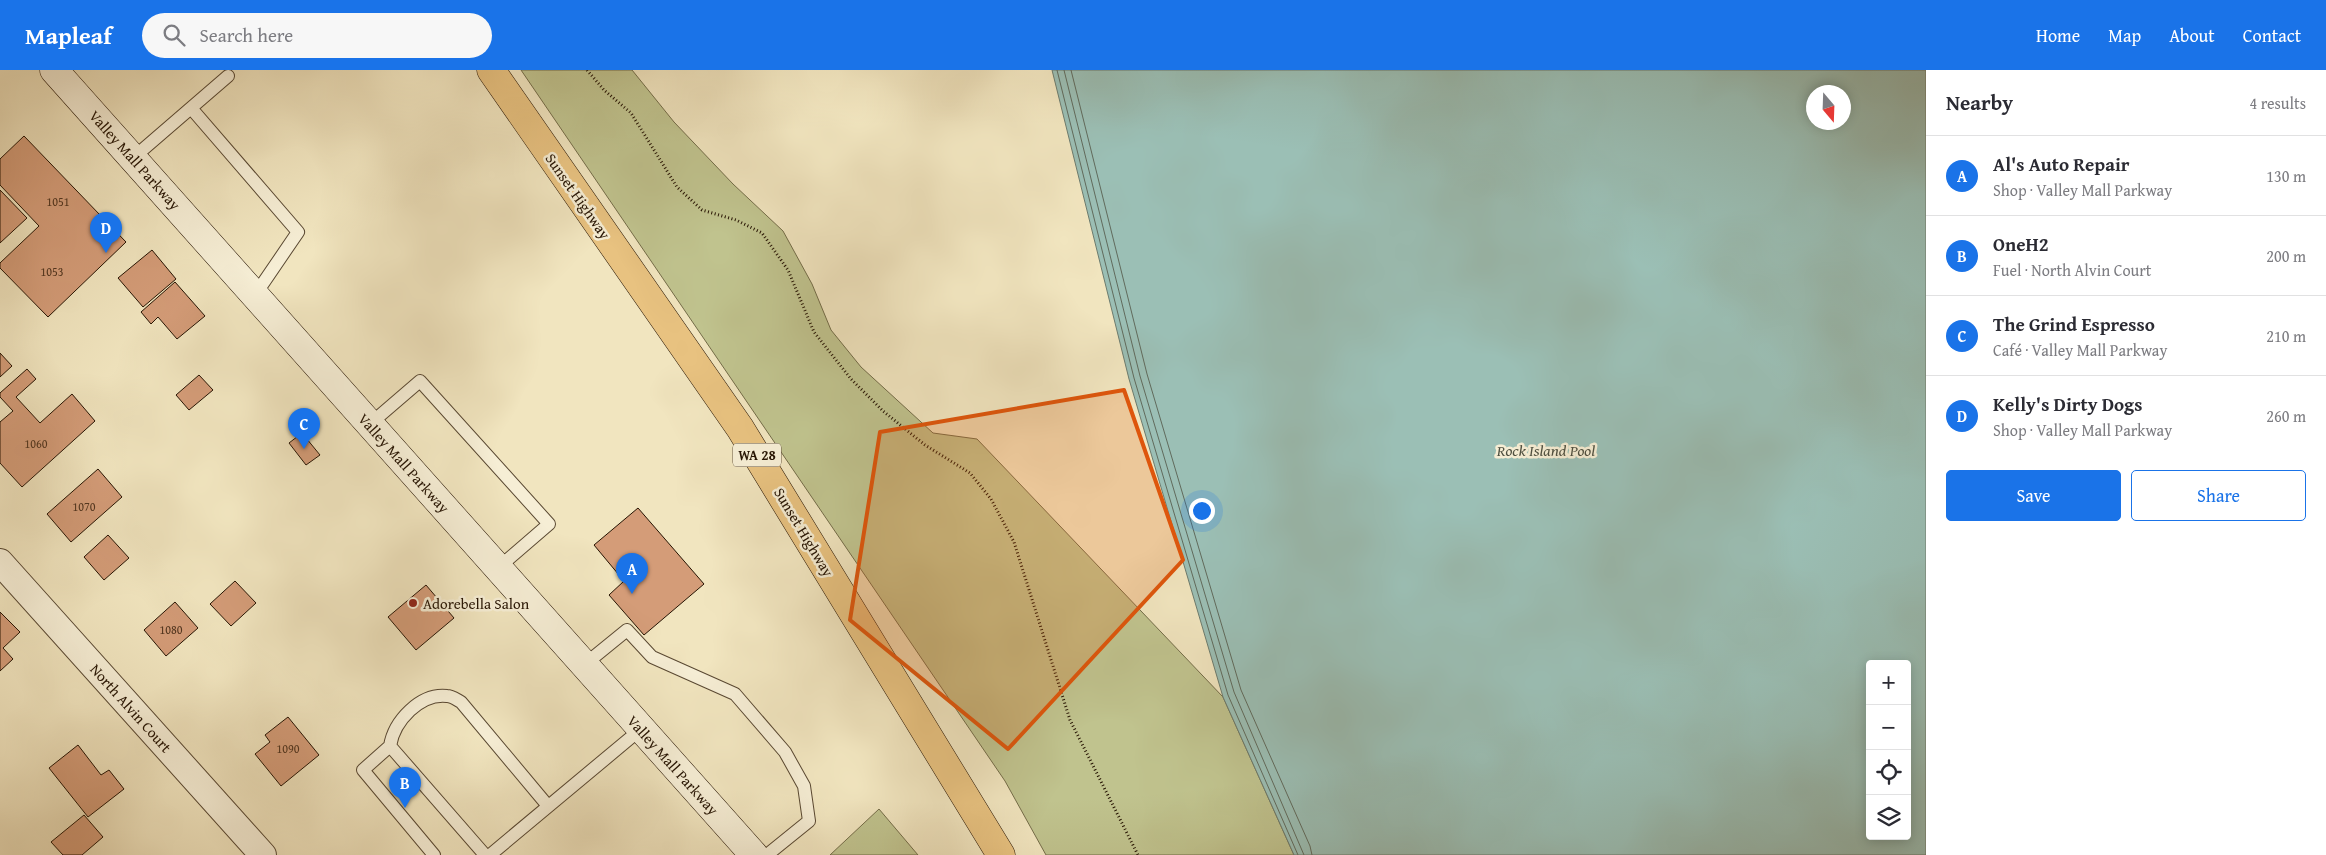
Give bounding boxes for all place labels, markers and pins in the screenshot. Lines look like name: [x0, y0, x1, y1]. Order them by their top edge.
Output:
pin: D: [90, 212, 122, 253]
pin: C: [288, 408, 320, 449]
pin: A: [616, 553, 648, 594]
place label: Adorebella Salon: [423, 593, 530, 614]
marker: Adorebella Salon: [407, 597, 419, 609]
pin: B: [389, 767, 421, 808]

